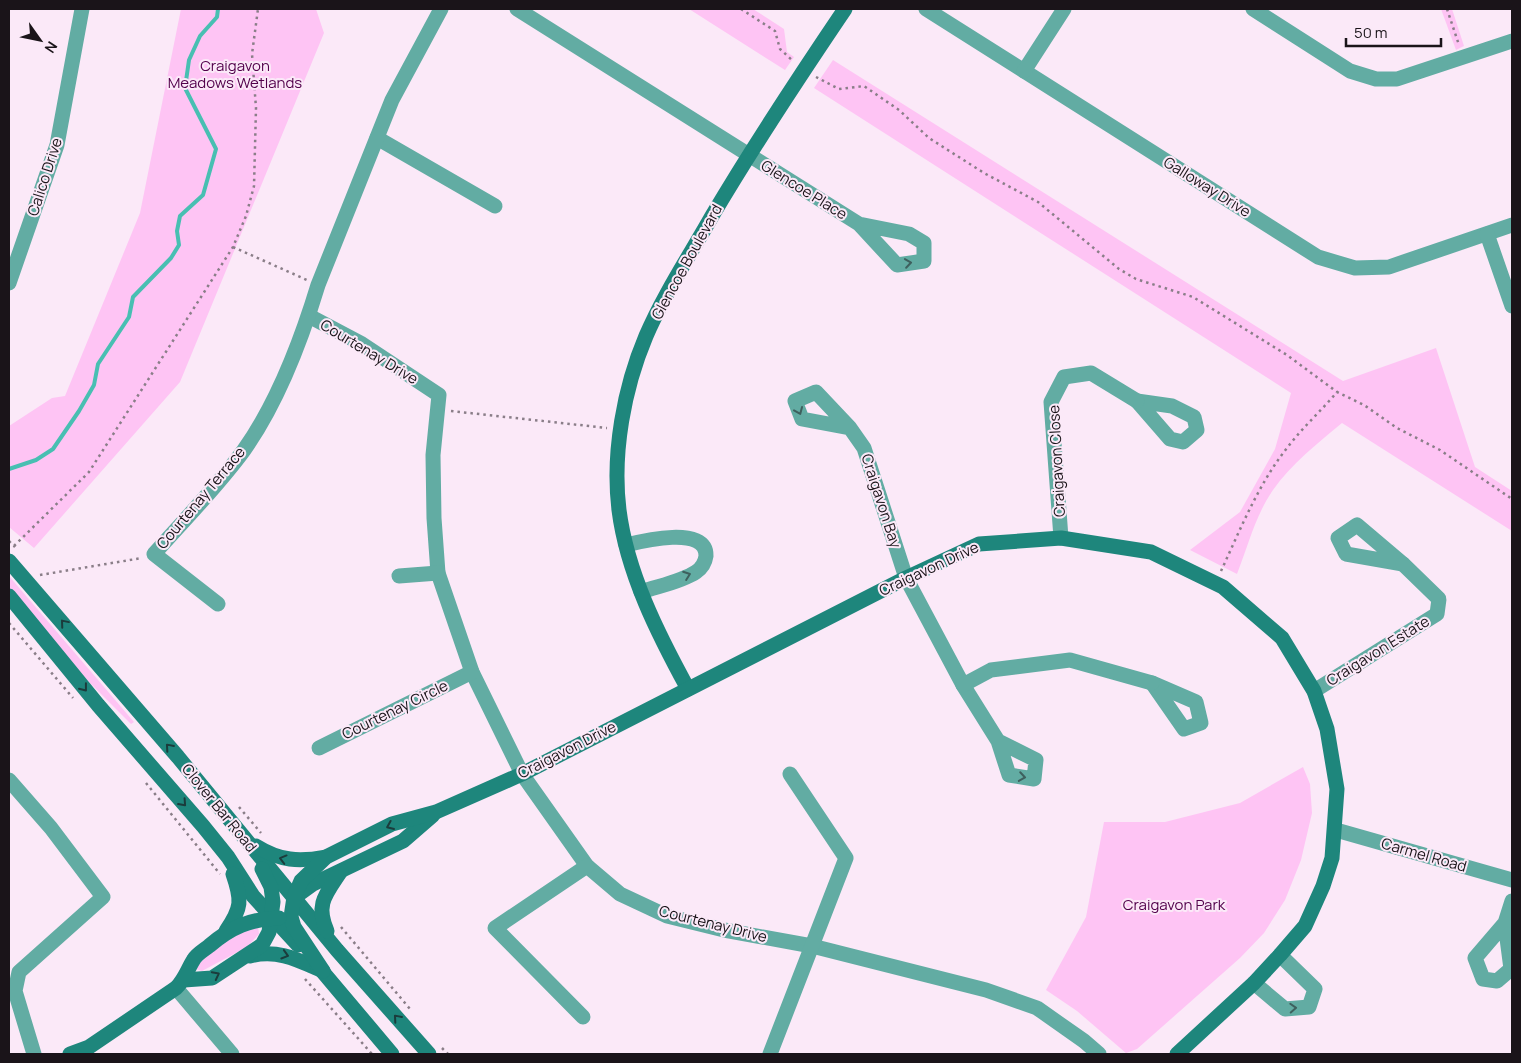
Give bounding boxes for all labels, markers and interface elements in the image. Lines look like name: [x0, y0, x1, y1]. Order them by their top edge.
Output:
north arrow: [15, 15, 65, 65]
scale bar: [1346, 15, 1441, 47]
text: 50 m: [1354, 22, 1388, 43]
text: N: [41, 38, 62, 57]
park label: Craigavon Meadows Wetlands: [168, 55, 302, 93]
street label: Calico Drive: [22, 135, 67, 219]
street label: Galloway Drive: [1160, 151, 1255, 222]
street label: Glencoe Place: [757, 155, 852, 225]
street label: Glencoe Boulevard: [646, 200, 727, 323]
one-way arrow: [904, 258, 912, 269]
street label: Courtenay Drive: [316, 314, 422, 389]
street label: Craigavon Close: [1043, 404, 1070, 518]
one-way arrow: [792, 406, 803, 415]
street label: Courtenay Terrace: [151, 442, 250, 553]
street label: Craigavon Bay: [856, 451, 907, 551]
street label: Craigavon Drive: [876, 536, 982, 601]
one-way arrow: [682, 571, 691, 581]
street label: Craigavon Estate: [1322, 610, 1433, 691]
one-way arrow: [60, 620, 69, 629]
street label: Courtenay Circle: [338, 675, 452, 744]
one-way arrow: [79, 682, 87, 691]
street label: Craigavon Drive: [514, 716, 620, 783]
one-way arrow: [166, 743, 175, 752]
street label: Clover Bar Road: [177, 759, 262, 857]
one-way arrow: [1017, 771, 1026, 781]
one-way arrow: [177, 798, 186, 807]
one-way arrow: [386, 820, 395, 831]
street label: Carmel Road: [1379, 832, 1469, 877]
one-way arrow: [278, 854, 287, 865]
park label: Craigavon Park: [1123, 894, 1226, 915]
street label: Courtenay Drive: [657, 900, 770, 947]
one-way arrow: [280, 950, 288, 960]
one-way arrow: [211, 971, 220, 981]
one-way arrow: [1290, 1003, 1298, 1014]
one-way arrow: [394, 1015, 402, 1024]

